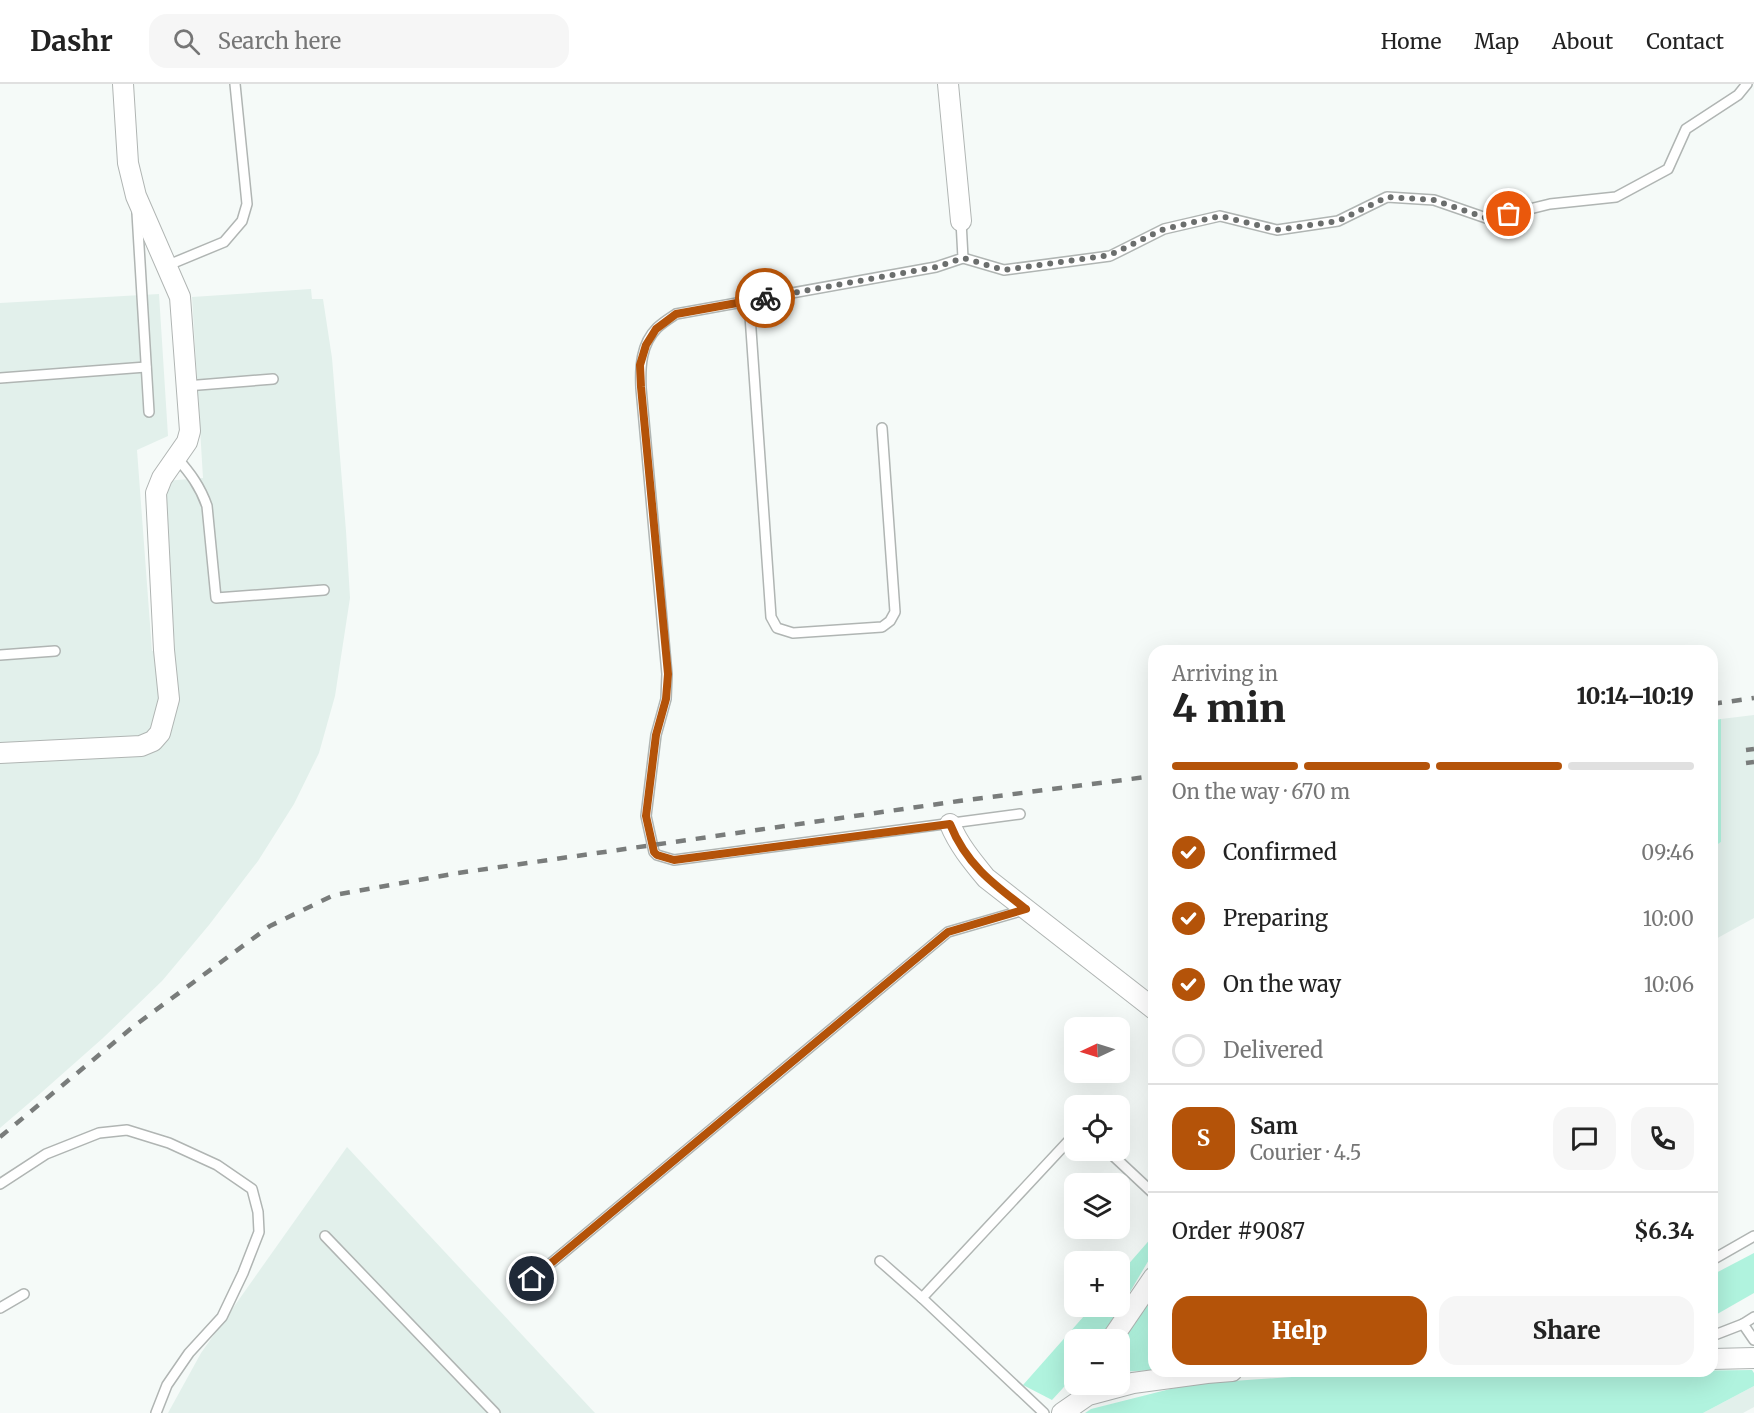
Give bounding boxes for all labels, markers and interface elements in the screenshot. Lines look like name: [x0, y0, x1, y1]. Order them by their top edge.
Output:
search box: [149, 14, 569, 68]
text: Dashr: [30, 23, 113, 59]
icon: search: [170, 25, 203, 58]
text: Search here: [218, 27, 341, 55]
text: Home: [1381, 28, 1441, 55]
text: Map: [1474, 28, 1519, 55]
text: About: [1552, 28, 1613, 55]
text: Contact: [1646, 28, 1724, 55]
pin: [1483, 188, 1534, 239]
icon: bag: [1492, 197, 1525, 230]
courier: [735, 268, 795, 328]
icon: bike: [749, 282, 782, 315]
text: Arriving in: [1172, 661, 1278, 686]
text: 10:14–10:19: [1576, 682, 1694, 710]
text: 4 min: [1172, 684, 1286, 733]
text: On the way · 670 m: [1172, 779, 1350, 804]
icon: check: [1172, 836, 1205, 869]
text: Confirmed: [1223, 838, 1337, 866]
text: 09:46: [1641, 840, 1694, 865]
icon: check: [1172, 902, 1205, 935]
text: Preparing: [1223, 904, 1328, 932]
text: 10:00: [1643, 906, 1694, 931]
icon: check: [1172, 968, 1205, 1001]
text: On the way: [1223, 970, 1341, 998]
text: 10:06: [1644, 972, 1694, 997]
north arrow: [1064, 1017, 1130, 1083]
map controls: [1064, 1017, 1130, 1395]
text: Delivered: [1223, 1036, 1323, 1064]
button: locate: [1064, 1095, 1130, 1161]
button: chat: [1553, 1107, 1616, 1170]
button: phone: [1631, 1107, 1694, 1170]
text: Sam: [1250, 1112, 1298, 1140]
text: S: [1197, 1124, 1210, 1152]
text: Courier · 4.5: [1250, 1140, 1362, 1165]
button: layers: [1064, 1173, 1130, 1239]
text: Order #9087: [1172, 1217, 1305, 1245]
text: $6.34: [1634, 1217, 1694, 1245]
button: +: [1064, 1251, 1130, 1317]
pin: [506, 1253, 557, 1304]
icon: home: [515, 1262, 548, 1295]
button: Help: [1172, 1296, 1427, 1365]
button: Share: [1439, 1296, 1694, 1365]
button: −: [1064, 1329, 1130, 1395]

